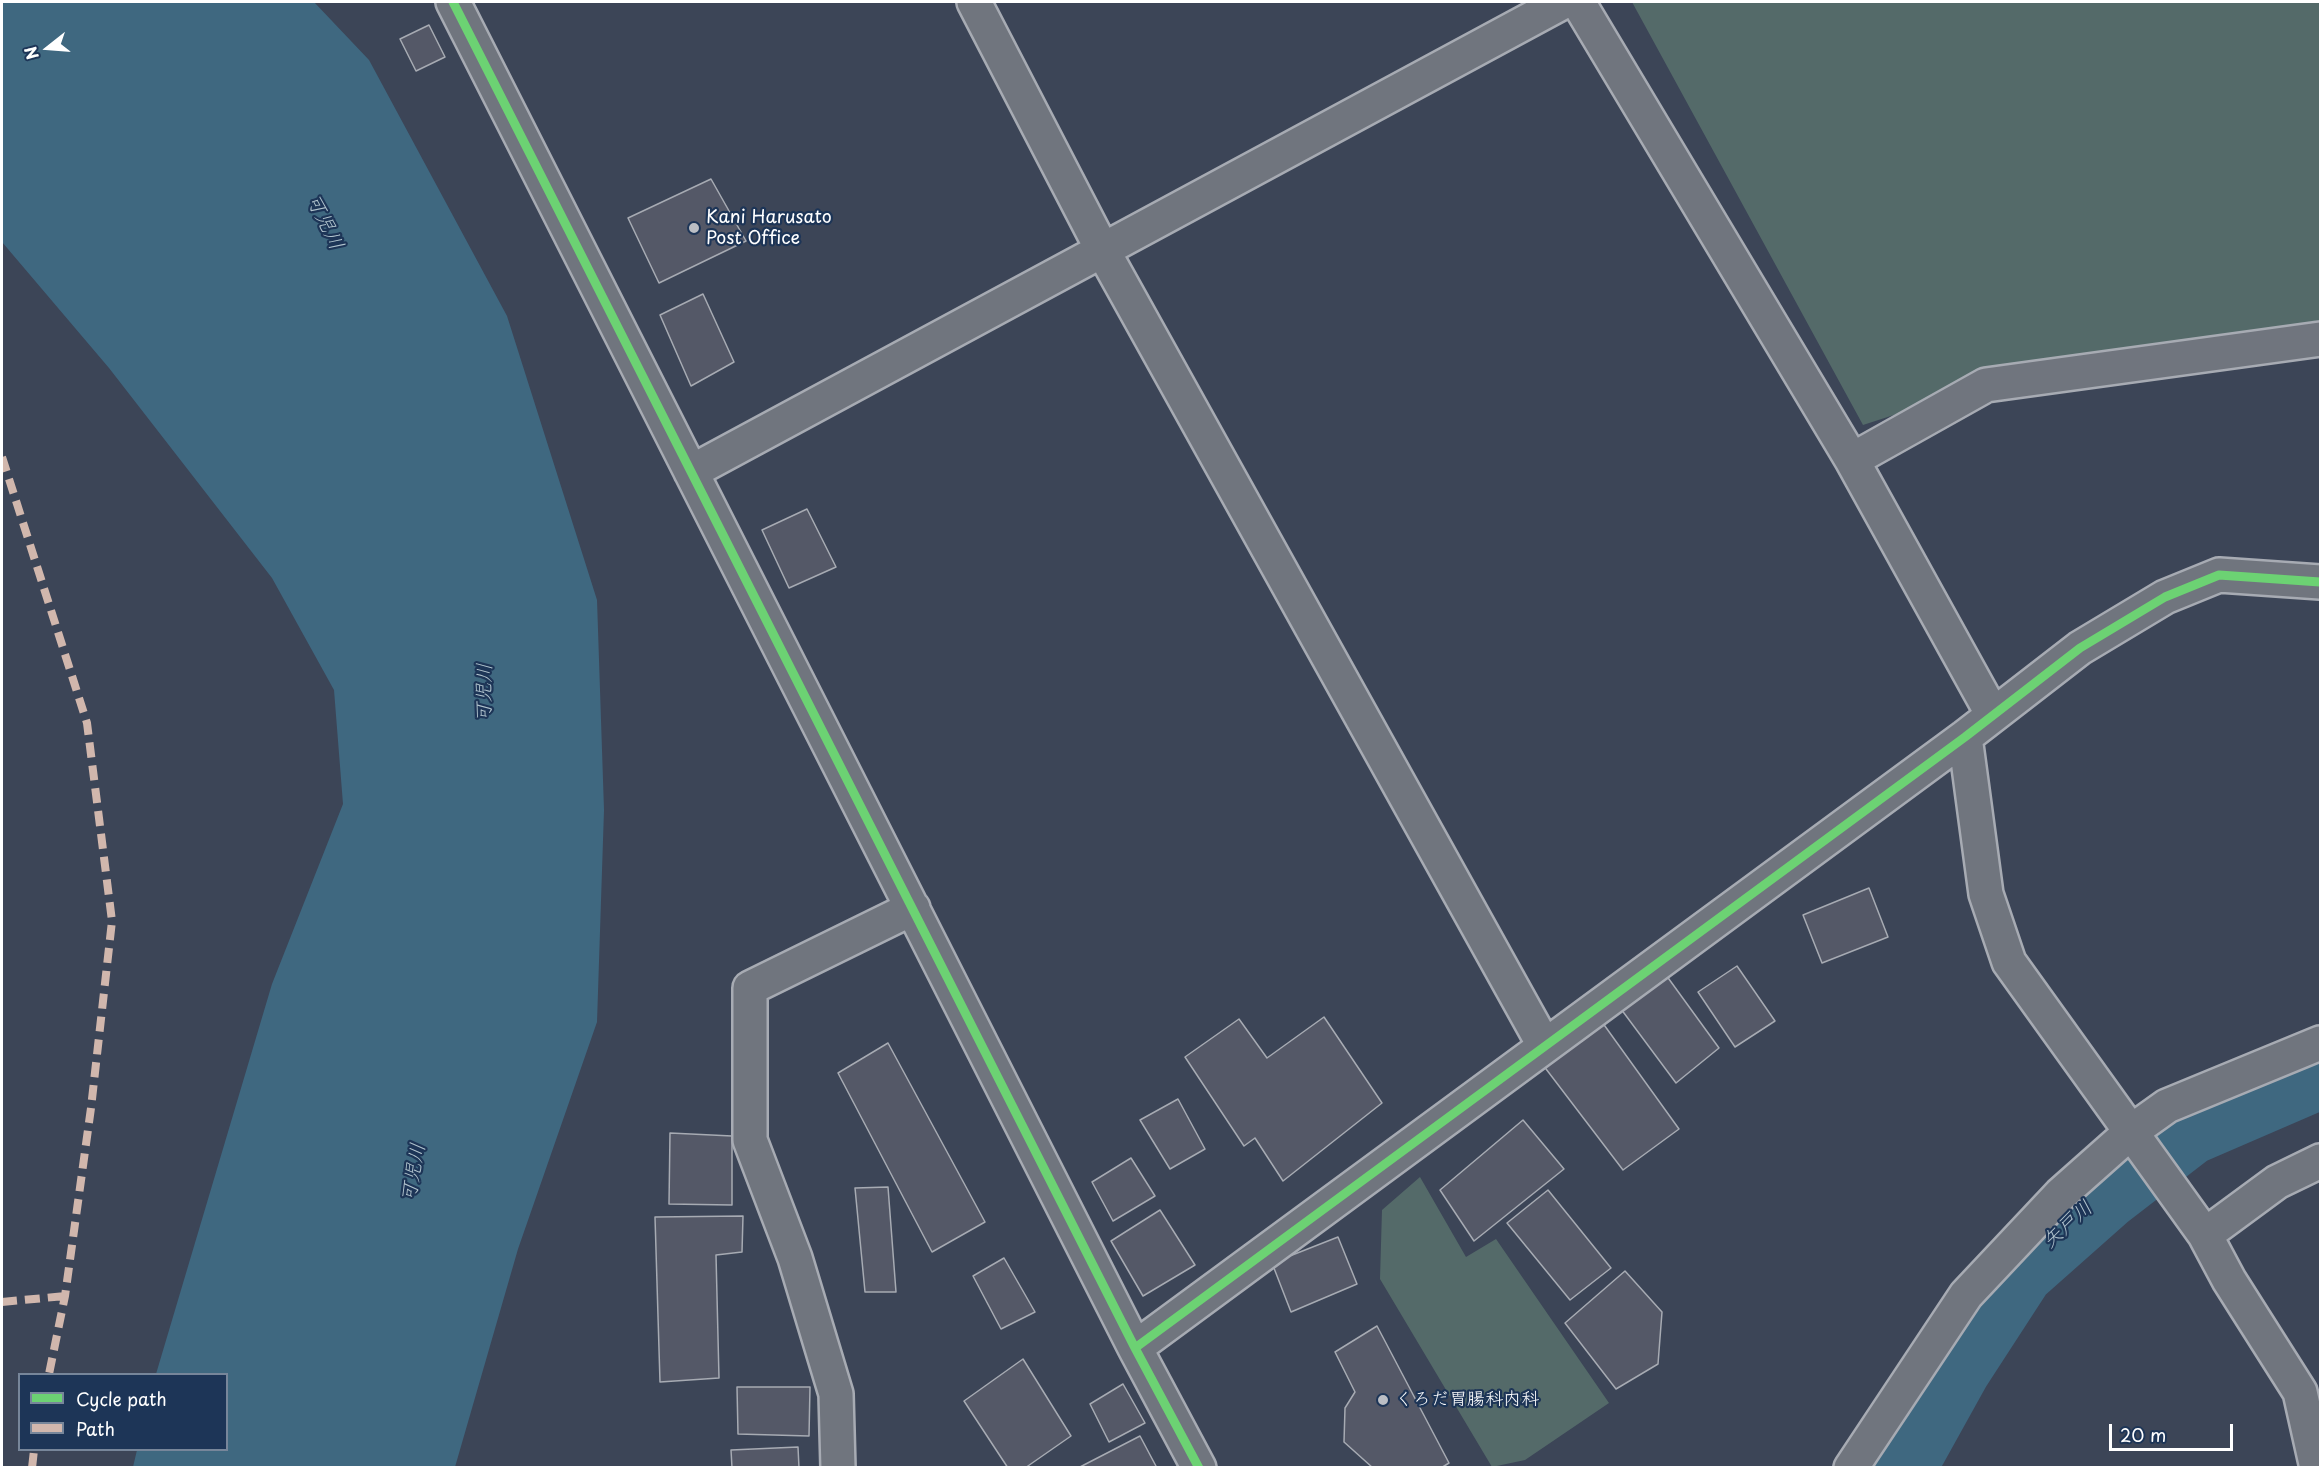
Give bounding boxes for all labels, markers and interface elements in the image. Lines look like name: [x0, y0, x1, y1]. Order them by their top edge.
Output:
north arrow: [18, 18, 78, 78]
text: N: [17, 44, 44, 63]
water label: 可児川: [300, 190, 348, 254]
place label: Kani Harusato Post Office: [706, 207, 832, 250]
marker: Kani Harusato Post Office: [687, 221, 701, 235]
water label: 可児川: [472, 663, 498, 723]
water label: 可児川: [397, 1141, 431, 1205]
water label: 矢戸川: [2038, 1196, 2098, 1254]
legend: [18, 1373, 228, 1451]
text: Cycle path: [76, 1385, 167, 1412]
place label: くろだ胃腸科内科: [1395, 1389, 1539, 1411]
marker: くろだ胃腸科内科: [1376, 1393, 1390, 1407]
scale bar: [2112, 1412, 2236, 1450]
text: Path: [76, 1415, 115, 1442]
text: 20 m: [2120, 1421, 2166, 1448]

